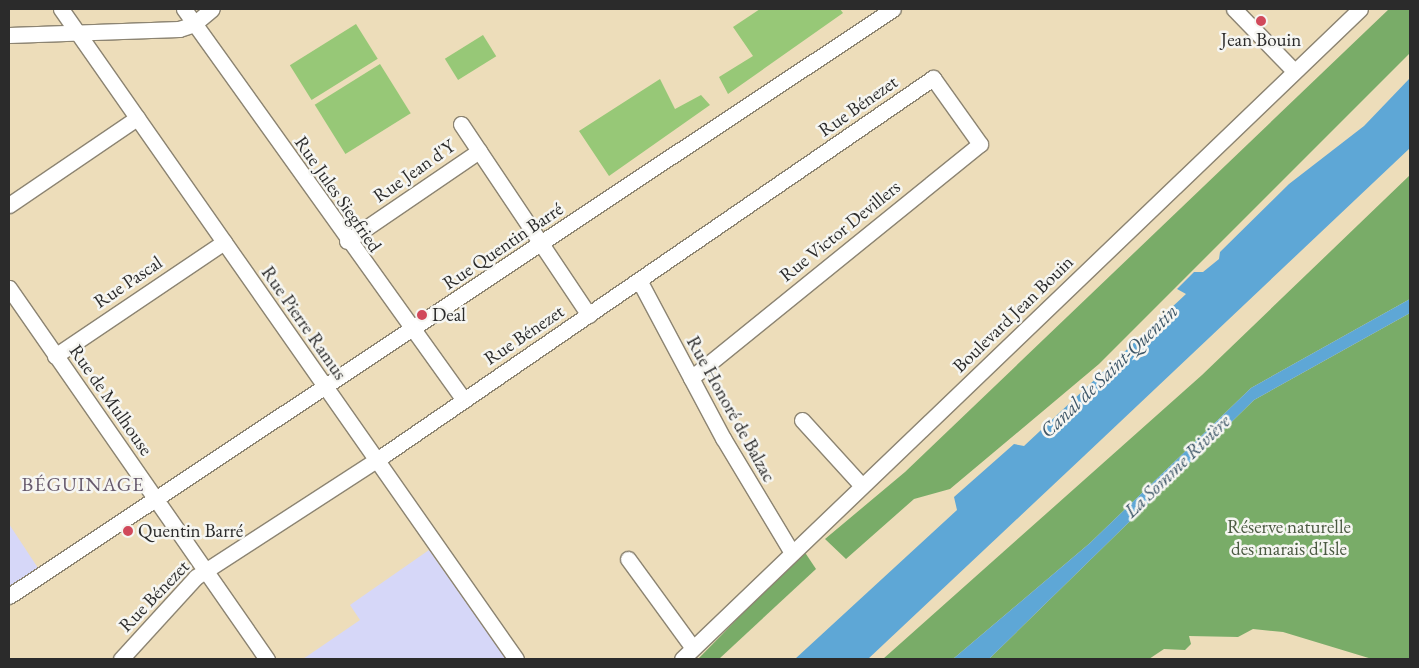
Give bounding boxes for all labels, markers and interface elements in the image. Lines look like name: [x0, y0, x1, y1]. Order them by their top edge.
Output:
marker: Jean Bouin: [1255, 15, 1267, 27]
place label: Jean Bouin: [1221, 29, 1301, 51]
street label: Rue Bénezet: [814, 70, 902, 142]
street label: Rue Jules Siegfried: [290, 132, 386, 256]
street label: Rue Jean d'Y: [369, 135, 459, 207]
street label: Rue Victor Devillers: [775, 175, 905, 287]
street label: Rue Quentin Barré: [439, 197, 567, 295]
street label: Rue Pascal: [89, 251, 167, 313]
street label: Boulevard Jean Bouin: [948, 251, 1078, 377]
street label: Rue Pierre Ramus: [256, 262, 352, 384]
water label: Canal de Saint-Quentin: [1035, 299, 1183, 443]
street label: Rue Bénezet: [480, 300, 568, 370]
place label: Deal: [432, 304, 466, 326]
marker: Deal: [416, 309, 428, 321]
street label: Rue Honoré de Balzac: [681, 332, 781, 486]
street label: Rue de Mulhouse: [64, 340, 158, 460]
water label: La Somme Rivière: [1119, 409, 1235, 523]
district label: BÉGUINAGE: [20, 472, 146, 496]
park label: Réserve naturelle des marais d'Isle: [1227, 516, 1351, 560]
place label: Quentin Barré: [138, 520, 243, 542]
marker: Quentin Barré: [122, 525, 134, 537]
street label: Rue Bénezet: [114, 555, 194, 637]

